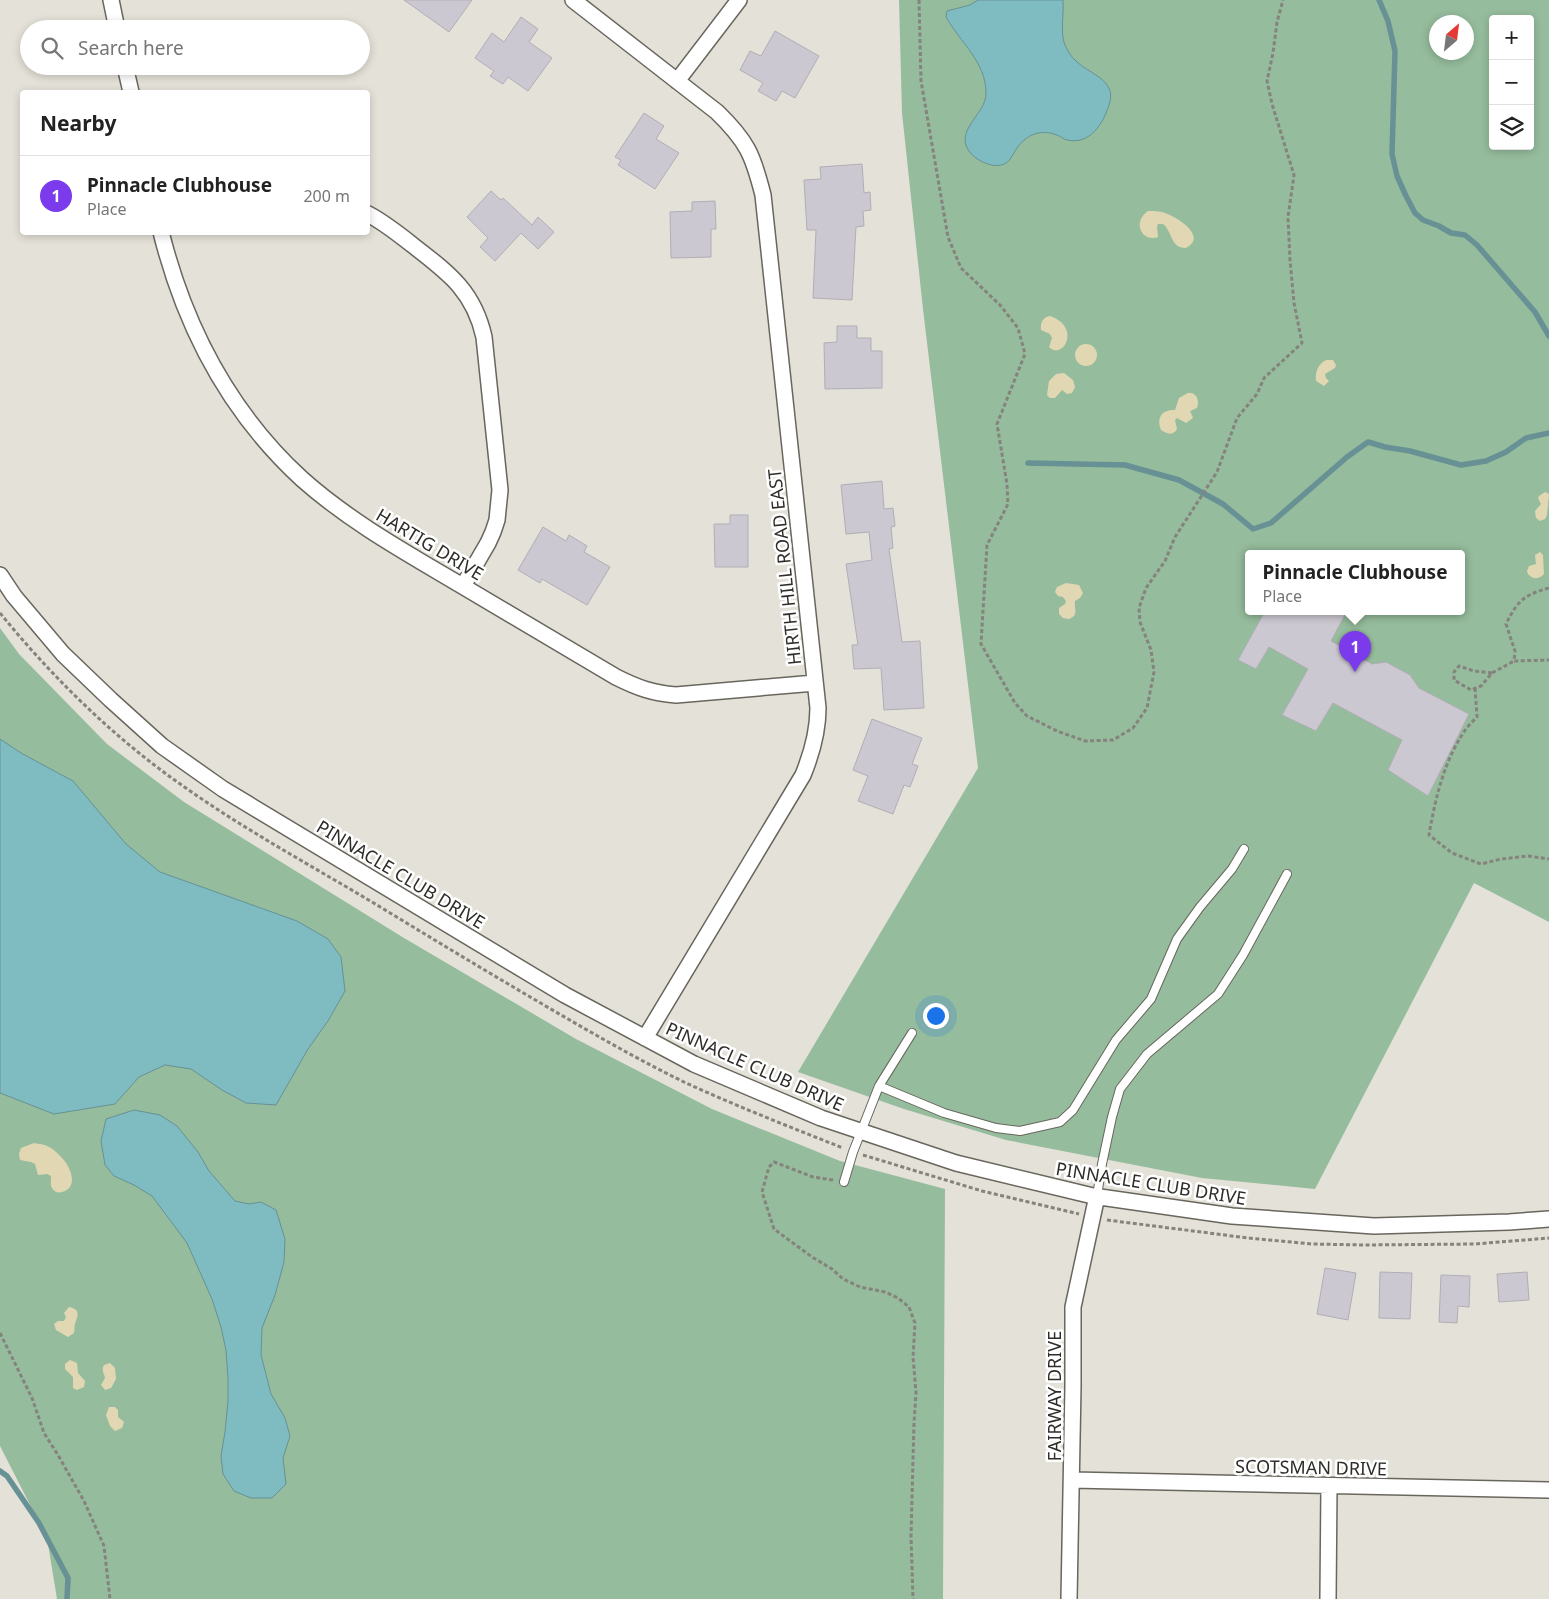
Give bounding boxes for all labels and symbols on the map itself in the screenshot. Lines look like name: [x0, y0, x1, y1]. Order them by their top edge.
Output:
north arrow: [1429, 15, 1474, 60]
street label: HIRTH HILL ROAD EAST: [762, 468, 806, 666]
street label: HARTIG DRIVE: [372, 503, 488, 585]
pin: 1: [1339, 631, 1371, 672]
street label: PINNACLE CLUB DRIVE: [312, 814, 490, 934]
your location: [923, 1003, 949, 1029]
street label: PINNACLE CLUB DRIVE: [662, 1016, 848, 1116]
street label: PINNACLE CLUB DRIVE: [1054, 1156, 1248, 1210]
street label: FAIRWAY DRIVE: [1042, 1331, 1066, 1461]
street label: SCOTSMAN DRIVE: [1235, 1454, 1387, 1480]

